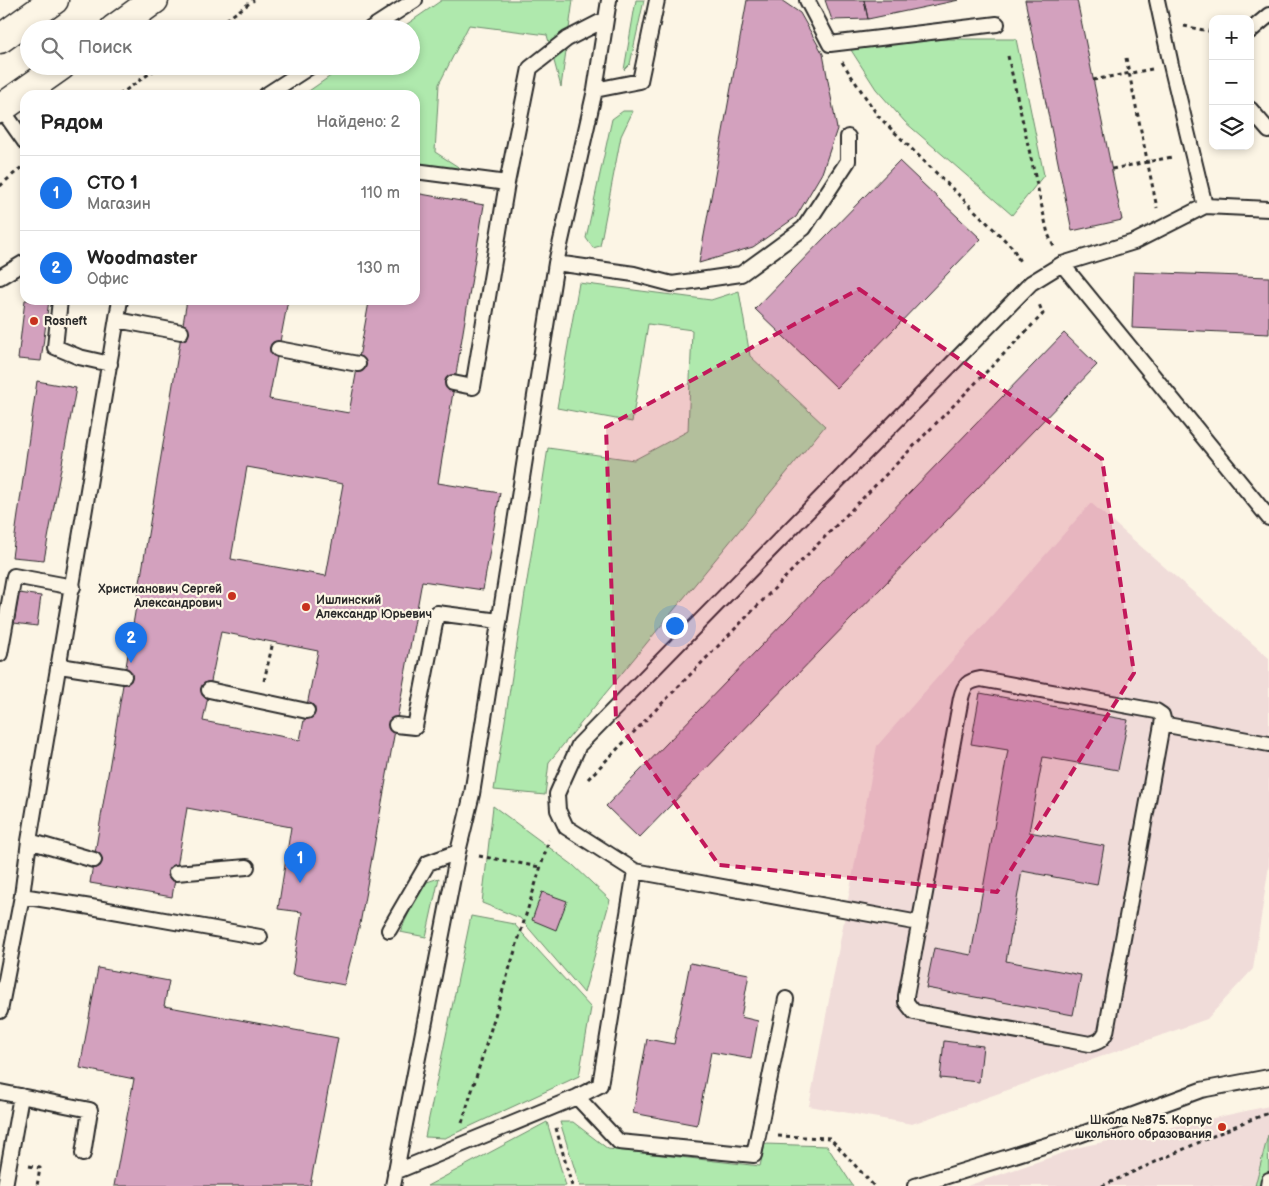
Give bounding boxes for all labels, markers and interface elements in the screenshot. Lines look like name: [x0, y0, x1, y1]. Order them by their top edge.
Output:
map controls: [1209, 15, 1254, 150]
button: +: [1209, 15, 1254, 60]
search box: [20, 20, 420, 75]
icon: search: [38, 34, 66, 62]
text: Поиск: [78, 36, 132, 59]
button: −: [1209, 60, 1254, 105]
button: layers: [1209, 105, 1254, 150]
text: Рядом: [40, 110, 103, 135]
text: Найдено: 2: [316, 113, 400, 132]
text: СТО 1: [87, 172, 138, 195]
text: 1: [53, 184, 59, 203]
text: 110 m: [361, 184, 400, 203]
text: Магазин: [87, 195, 151, 214]
text: Woodmaster: [87, 247, 197, 270]
text: 2: [51, 259, 61, 278]
text: 130 m: [357, 259, 400, 278]
text: Офис: [87, 270, 129, 289]
place label: Rosneft: [44, 314, 87, 329]
marker: Rosneft: [28, 315, 40, 327]
place label: Христианович Сергей Александрович: [97, 582, 222, 611]
marker: Христианович Сергей Александрович: [226, 590, 238, 602]
place label: Ишлинский Александр Юрьевич: [315, 593, 432, 622]
marker: Ишлинский Александр Юрьевич: [300, 601, 312, 613]
your location: [662, 613, 688, 639]
pin: 2: [115, 622, 147, 663]
pin: 1: [284, 842, 316, 883]
place label: Школа №875. Корпус школьного образования: [1075, 1113, 1212, 1142]
marker: Школа №875. Корпус школьного образования: [1216, 1121, 1228, 1133]

